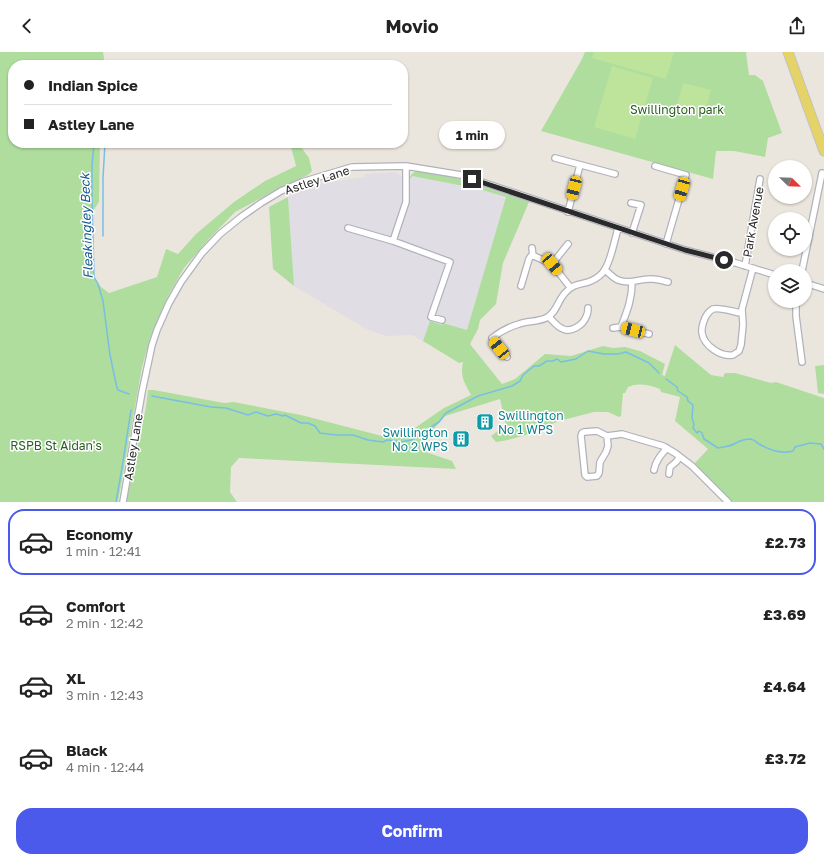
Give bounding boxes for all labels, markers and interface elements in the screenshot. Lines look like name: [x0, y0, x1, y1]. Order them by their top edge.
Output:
icon: back: [16, 15, 38, 37]
text: Movio: [386, 15, 439, 37]
icon: share: [786, 15, 808, 37]
text: Indian Spice: [48, 76, 138, 94]
park label: Swillington park: [630, 102, 724, 117]
text: Astley Lane: [48, 115, 134, 133]
callout: 1 min: [439, 121, 505, 149]
text: 1 min: [456, 127, 488, 143]
north arrow: [768, 160, 812, 204]
map controls: [768, 160, 812, 308]
street label: Astley Lane: [283, 162, 351, 198]
route end: [463, 170, 481, 188]
water label: Fleakingley Beck: [76, 171, 96, 279]
car: [565, 175, 583, 201]
car: [673, 176, 691, 202]
street label: Park Avenue: [739, 186, 767, 258]
button: locate: [768, 212, 812, 256]
car: [540, 251, 564, 277]
route start: [715, 251, 733, 269]
button: layers: [768, 264, 812, 308]
car: [620, 321, 646, 339]
car: [487, 335, 511, 361]
place label: Swillington No 1 WPS: [498, 408, 564, 437]
building icon: Swillington No 1 WPS: [475, 412, 495, 432]
street label: Astley Lane: [120, 413, 146, 481]
place label: Swillington No 2 WPS: [382, 425, 448, 454]
building icon: Swillington No 2 WPS: [451, 429, 471, 449]
park label: RSPB St Aidan's: [10, 438, 102, 453]
icon: car: [18, 524, 54, 560]
text: Economy: [66, 525, 133, 543]
text: £2.73: [765, 533, 806, 551]
text: 1 min · 12:41: [66, 543, 141, 559]
icon: car: [18, 596, 54, 632]
text: Comfort: [66, 597, 125, 615]
text: £3.69: [763, 605, 806, 623]
text: 2 min · 12:42: [66, 615, 143, 631]
icon: car: [18, 668, 54, 704]
text: XL: [66, 669, 85, 687]
text: £4.64: [763, 677, 806, 695]
text: 3 min · 12:43: [66, 687, 144, 703]
icon: car: [18, 740, 54, 776]
text: Black: [66, 741, 108, 759]
text: £3.72: [765, 749, 806, 767]
text: 4 min · 12:44: [66, 759, 144, 775]
button: Confirm: [16, 808, 808, 854]

